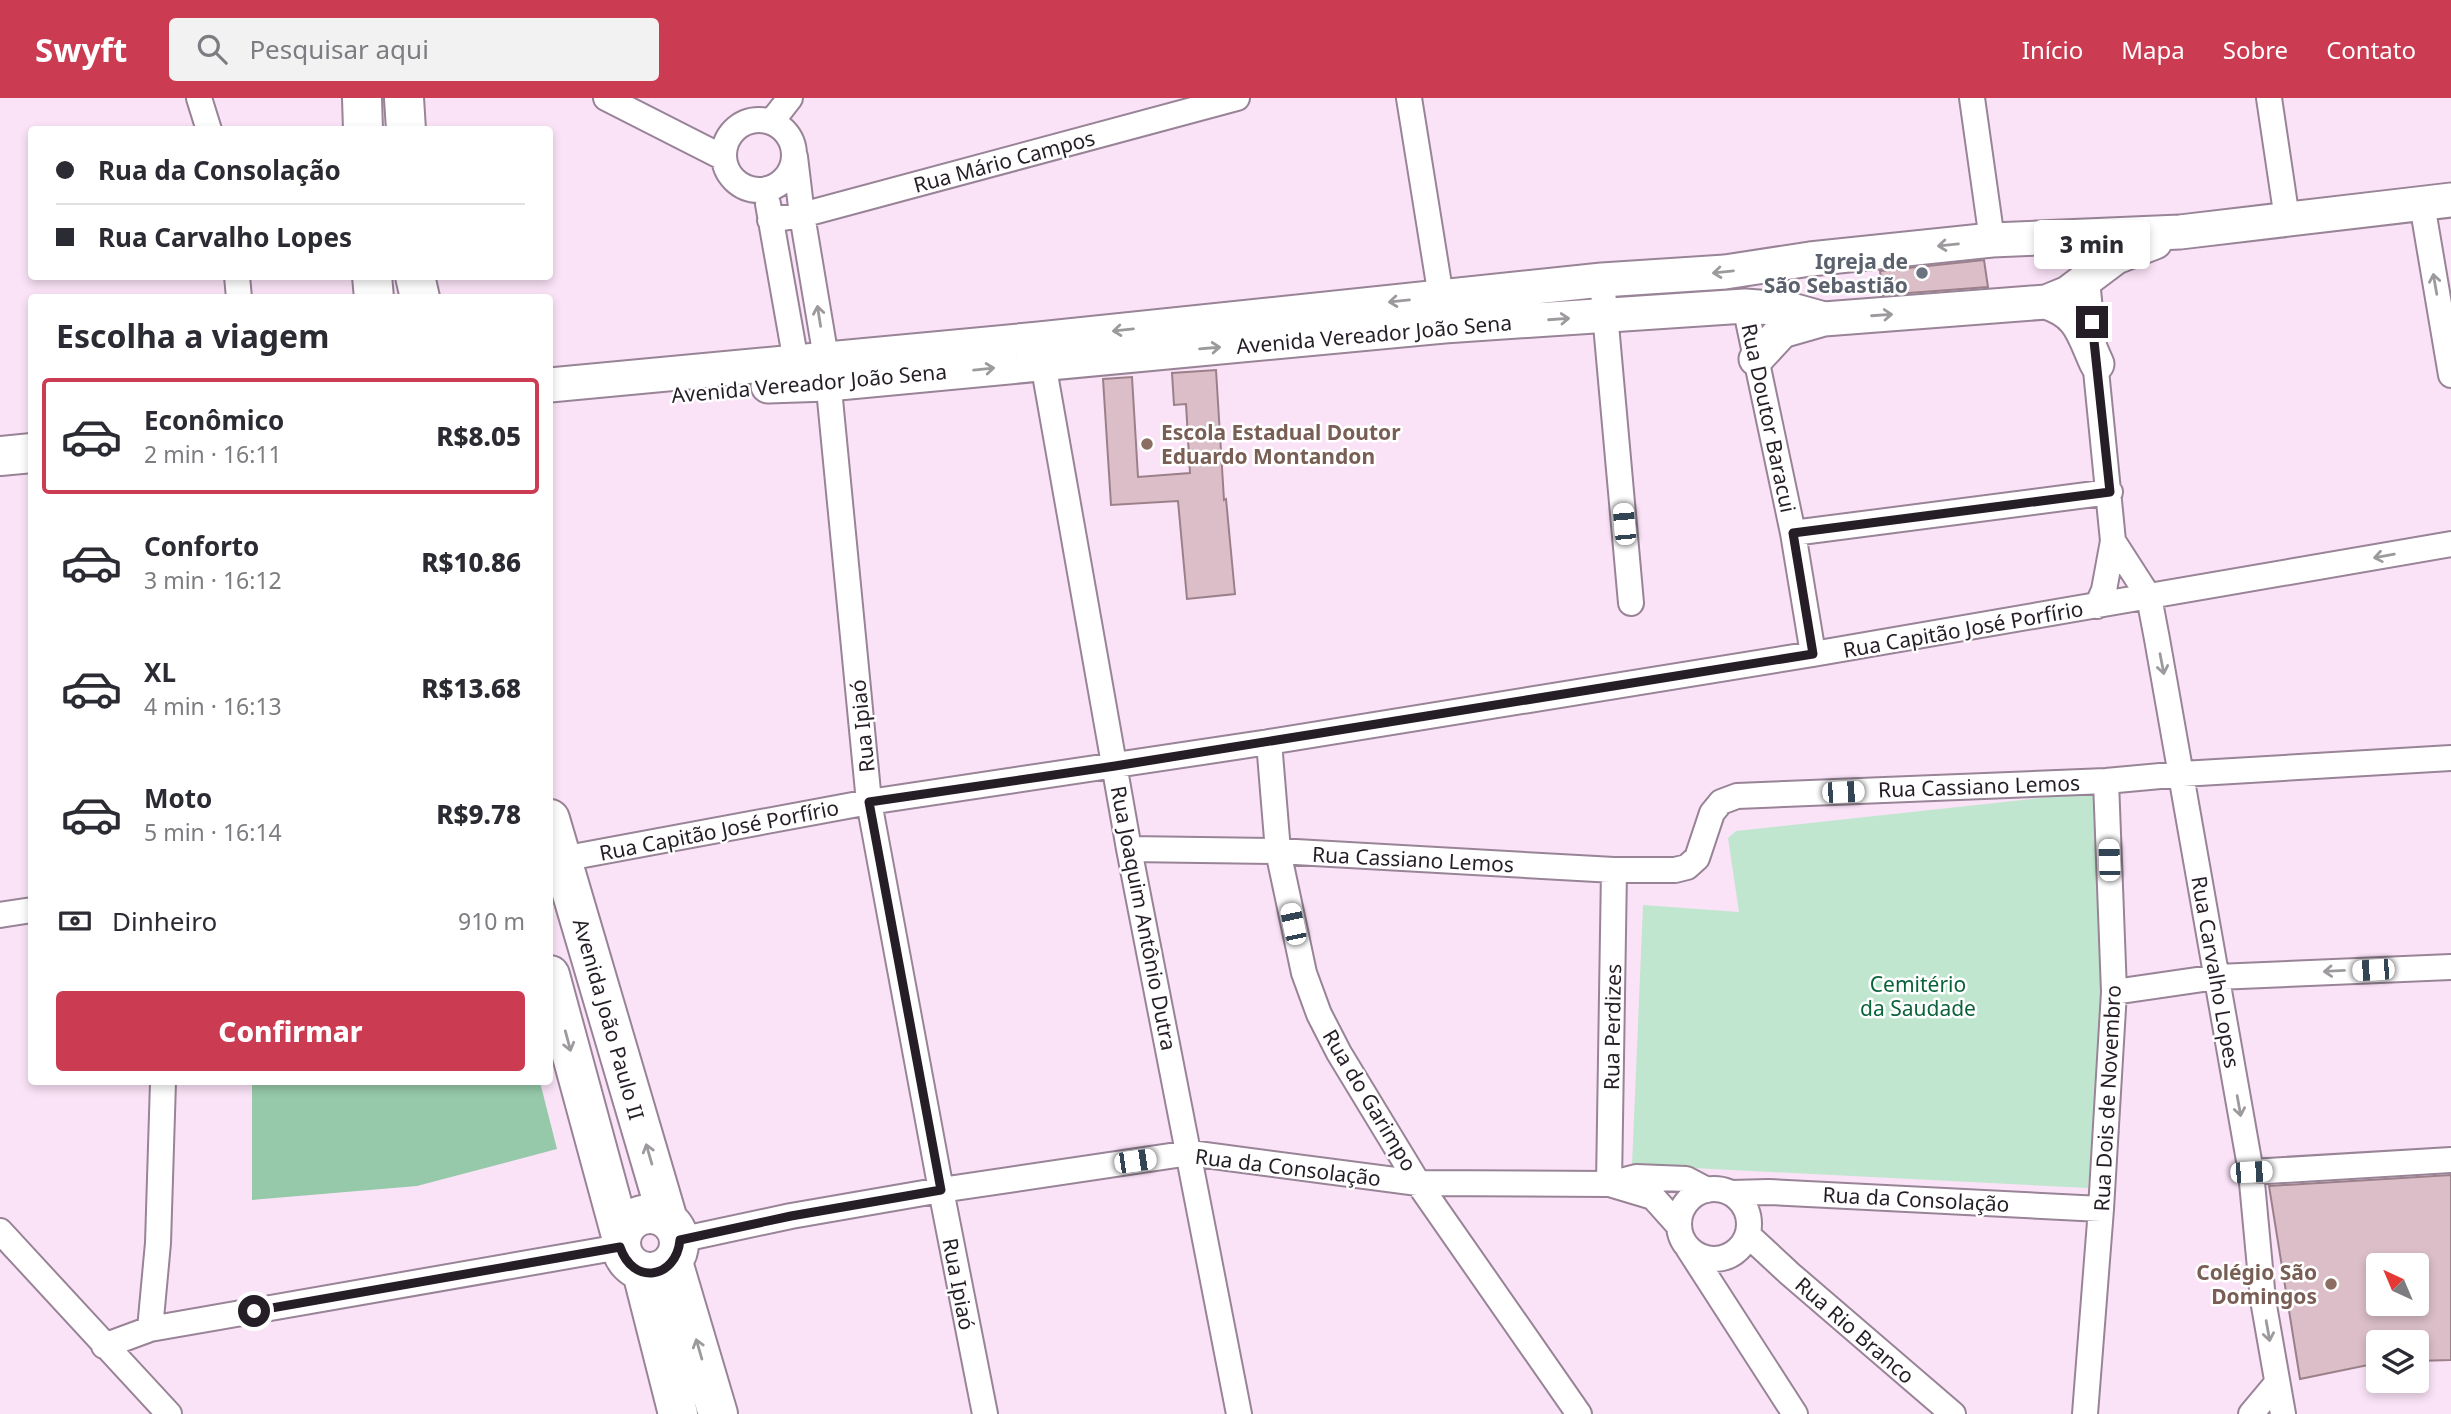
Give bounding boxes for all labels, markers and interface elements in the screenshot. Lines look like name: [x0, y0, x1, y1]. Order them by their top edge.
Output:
search box: [169, 18, 659, 81]
text: Swyft: [35, 27, 127, 72]
icon: search: [193, 30, 231, 68]
text: Pesquisar aqui: [249, 31, 429, 67]
text: Início: [2022, 33, 2083, 66]
text: Mapa: [2121, 33, 2185, 66]
text: Sobre: [2223, 33, 2288, 66]
text: Contato: [2326, 33, 2416, 66]
street label: Rua Mário Campos: [910, 123, 1098, 199]
text: Rua da Consolação: [98, 152, 341, 188]
text: Rua Carvalho Lopes: [98, 219, 352, 255]
callout: 3 min: [2034, 220, 2150, 270]
text: 3 min: [2060, 228, 2124, 260]
one-way arrow: [1938, 238, 1960, 251]
place label: Igreja de São Sebastião: [1764, 247, 1908, 299]
marker: Igreja de São Sebastião: [1914, 265, 1930, 281]
one-way arrow: [1712, 266, 1734, 279]
one-way arrow: [2428, 273, 2441, 296]
one-way arrow: [1388, 295, 1410, 308]
one-way arrow: [812, 305, 825, 328]
route end: [2076, 306, 2108, 338]
street label: Avenida Vereador João Sena: [1235, 308, 1513, 360]
one-way arrow: [1870, 308, 1893, 321]
one-way arrow: [1547, 312, 1570, 325]
text: Escolha a viagem: [56, 314, 329, 357]
street label: Rua Doutor Baracui: [1735, 321, 1803, 515]
one-way arrow: [1113, 324, 1135, 337]
one-way arrow: [1198, 341, 1221, 354]
street label: Avenida Vereador João Sena: [670, 357, 948, 409]
one-way arrow: [972, 362, 994, 375]
text: Econômico: [144, 402, 284, 438]
icon: car: [60, 405, 123, 468]
text: R$8.05: [436, 418, 521, 454]
place label: Escola Estadual Doutor Eduardo Montandon: [1161, 418, 1401, 470]
marker: Escola Estadual Doutor Eduardo Montandon: [1139, 436, 1155, 452]
text: 2 min · 16:11: [144, 438, 282, 470]
car: [1612, 502, 1637, 546]
text: Conforto: [144, 528, 259, 564]
icon: car: [60, 531, 123, 594]
text: R$10.86: [421, 544, 521, 580]
one-way arrow: [2373, 550, 2396, 563]
text: 3 min · 16:12: [144, 564, 282, 596]
street label: Rua Capitão José Porfírio: [1841, 594, 2085, 664]
one-way arrow: [2155, 652, 2169, 675]
text: XL: [144, 654, 176, 690]
icon: car: [60, 657, 123, 720]
text: R$13.68: [421, 670, 521, 706]
street label: Rua Ipiaó: [843, 678, 881, 774]
text: 4 min · 16:13: [144, 690, 282, 722]
street label: Rua Cassiano Lemos: [1878, 768, 2080, 804]
text: Moto: [144, 780, 212, 816]
car: [1822, 781, 1865, 803]
icon: car: [60, 783, 123, 846]
street label: Rua Joaquim Antônio Dutra: [1105, 783, 1183, 1053]
street label: Rua Capitão José Porfírio: [597, 793, 841, 867]
text: R$9.78: [436, 796, 521, 832]
text: 5 min · 16:14: [144, 816, 282, 848]
car: [2098, 839, 2121, 881]
street label: Rua Cassiano Lemos: [1311, 840, 1515, 878]
street label: Rua Carvalho Lopes: [2185, 874, 2247, 1070]
car: [1279, 901, 1308, 947]
icon: cash: [56, 902, 94, 940]
text: Dinheiro: [112, 903, 217, 939]
text: 910 m: [458, 905, 525, 937]
street label: Avenida João Paulo II: [567, 915, 651, 1123]
car: [2352, 958, 2395, 982]
street label: Rua Perdizes: [1597, 964, 1627, 1090]
one-way arrow: [2323, 965, 2346, 978]
park label: Cemitério da Saudade: [1860, 970, 1976, 1022]
street label: Rua Dois de Novembro: [2087, 984, 2127, 1212]
button: Confirmar: [56, 991, 525, 1071]
street label: Rua do Garimpo: [1317, 1024, 1423, 1176]
one-way arrow: [562, 1030, 575, 1052]
one-way arrow: [2233, 1094, 2246, 1116]
street label: Rua da Consolação: [1194, 1142, 1382, 1192]
one-way arrow: [641, 1144, 654, 1166]
car: [1113, 1148, 1158, 1174]
car: [2230, 1160, 2273, 1184]
street label: Rua da Consolação: [1822, 1180, 2010, 1218]
street label: Rua Ipiaó: [936, 1236, 982, 1332]
north arrow: [2366, 1253, 2429, 1316]
map controls: [2366, 1253, 2429, 1393]
place label: Colégio São Domingos: [2196, 1258, 2317, 1310]
street label: Rua Rio Branco: [1789, 1270, 1921, 1390]
marker: Colégio São Domingos: [2323, 1276, 2339, 1292]
route start: [238, 1295, 270, 1327]
one-way arrow: [2262, 1319, 2275, 1342]
button: layers: [2366, 1330, 2429, 1393]
one-way arrow: [692, 1338, 705, 1360]

